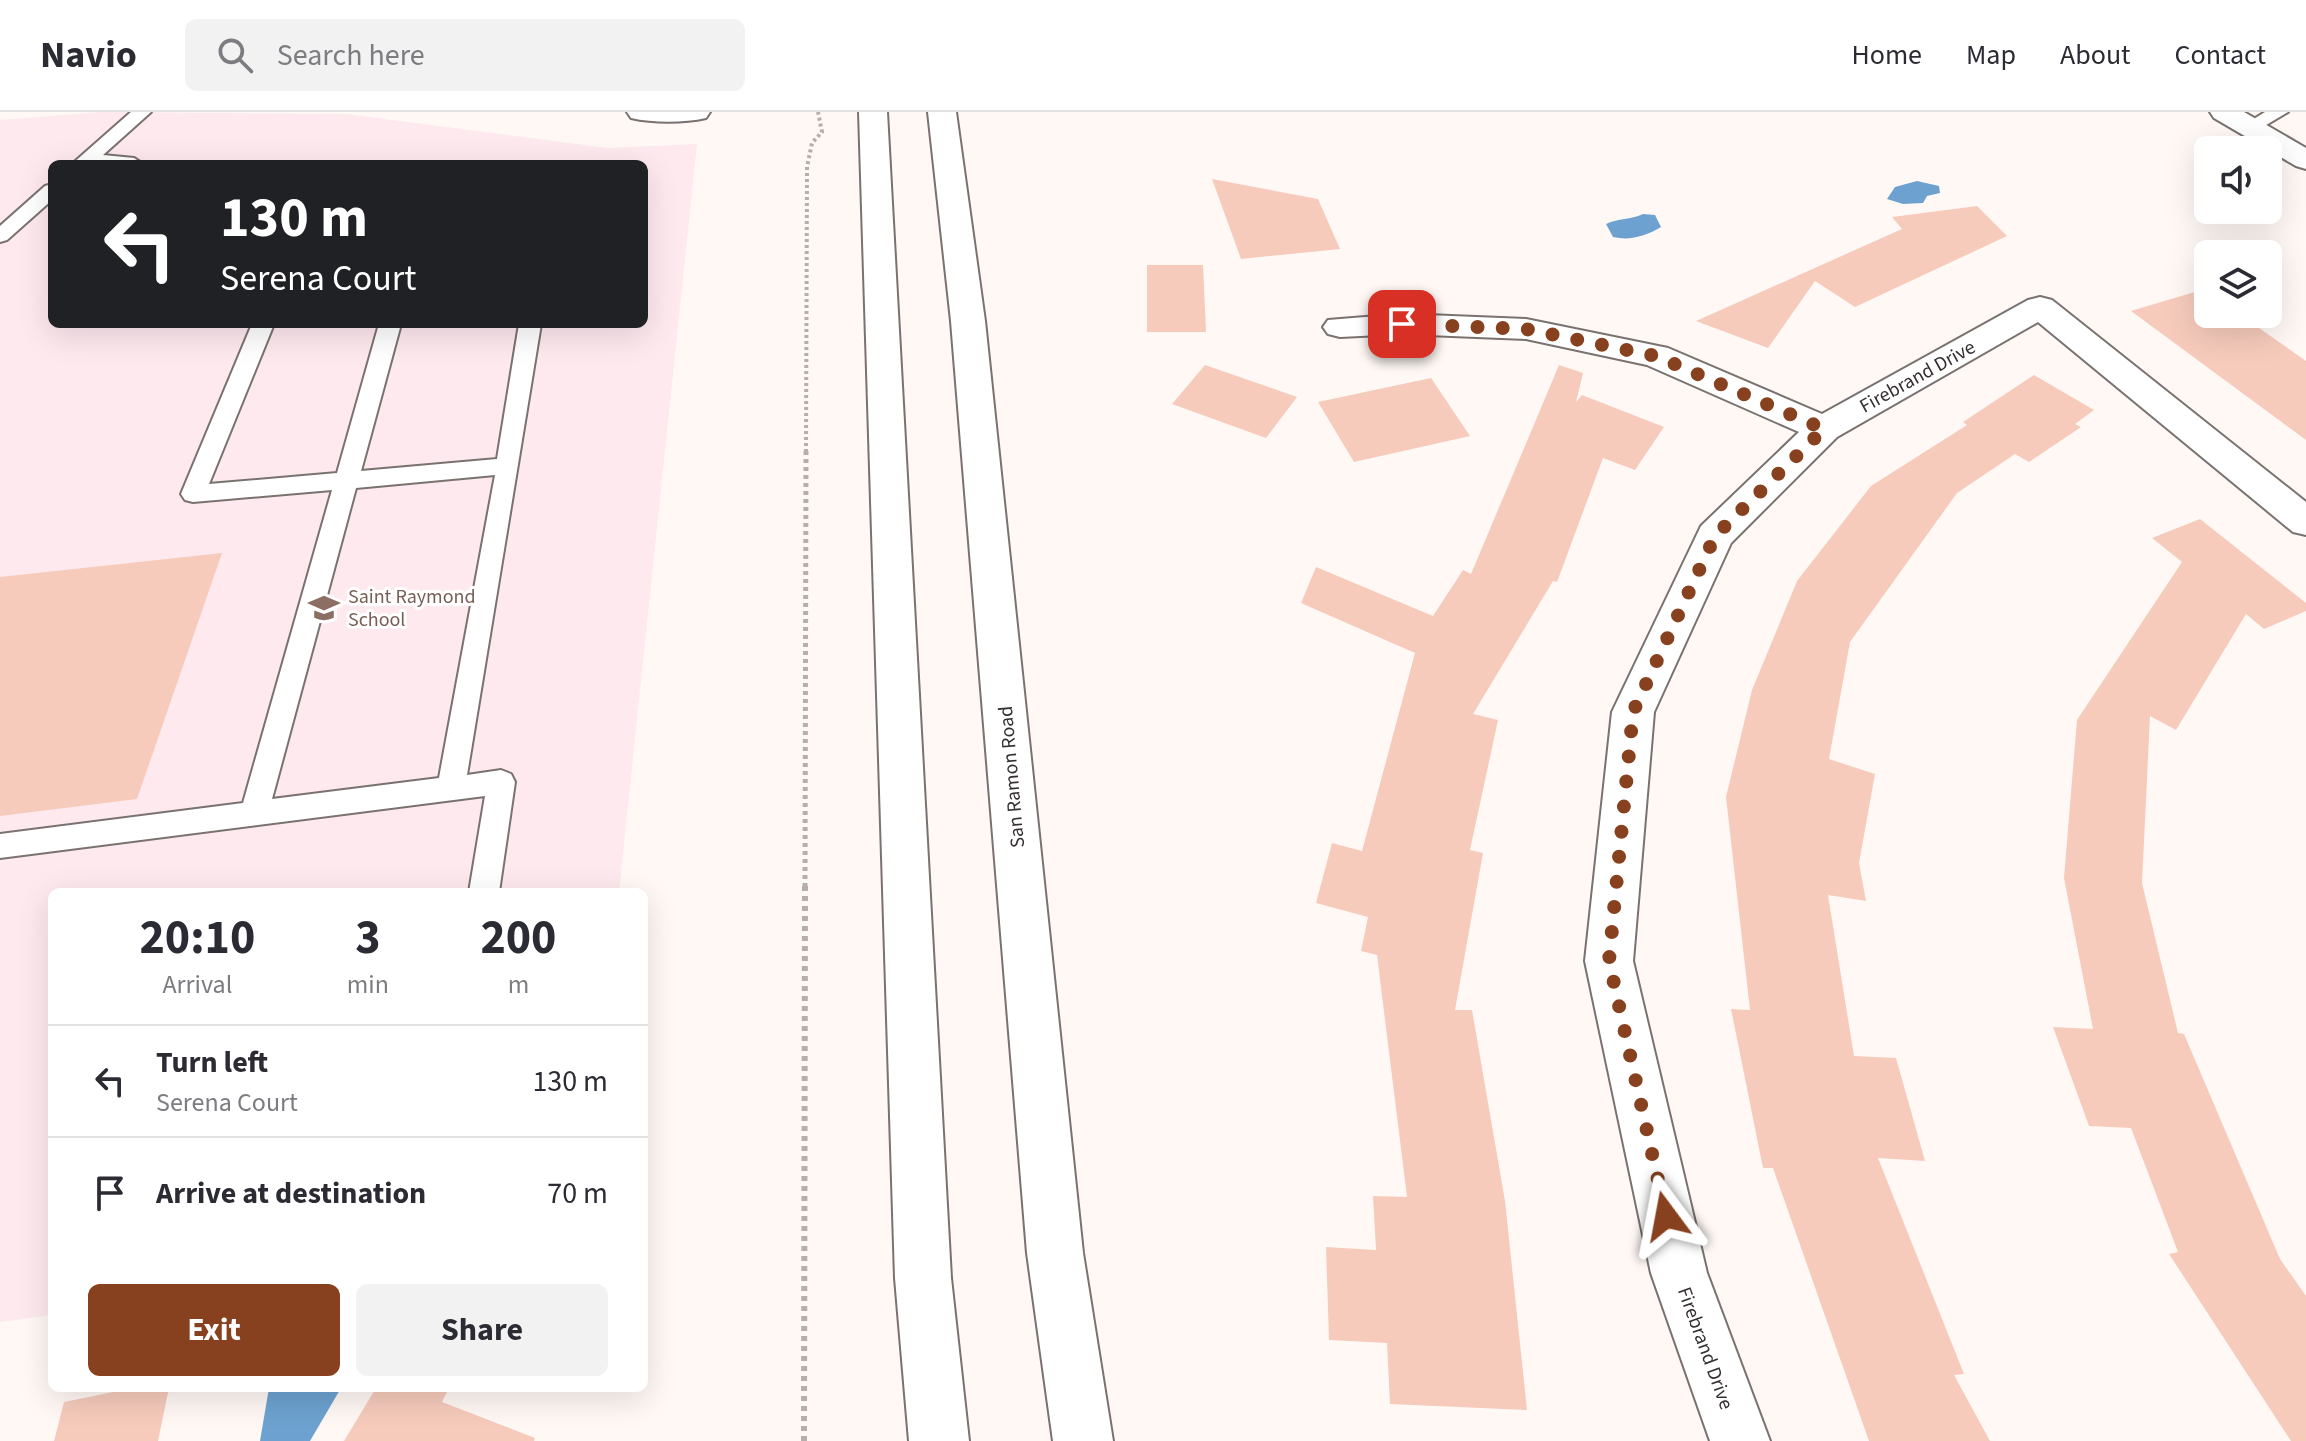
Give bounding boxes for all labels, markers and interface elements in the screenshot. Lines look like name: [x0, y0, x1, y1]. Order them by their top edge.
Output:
search box: [185, 19, 745, 91]
text: Navio: [40, 28, 137, 82]
icon: search: [213, 33, 257, 77]
text: Search here: [277, 34, 425, 77]
text: Home: [1851, 35, 1922, 75]
text: Map: [1966, 35, 2016, 75]
text: About: [2060, 35, 2131, 75]
text: Contact: [2175, 35, 2266, 75]
map controls: [2194, 136, 2282, 328]
button: sound: [2194, 136, 2282, 224]
text: 130 m: [220, 179, 368, 258]
icon: left: [88, 192, 192, 296]
button: layers: [2194, 240, 2282, 328]
text: Serena Court: [220, 253, 416, 304]
pin: [1368, 290, 1436, 358]
icon: arrive: [1380, 302, 1424, 346]
street label: Firebrand Drive: [1855, 333, 1981, 420]
place label: Saint Raymond School: [348, 583, 476, 634]
school or university icon: Saint Raymond School: [307, 591, 341, 625]
street label: San Ramon Road: [992, 705, 1032, 849]
text: 20:10: [139, 904, 255, 972]
text: 3: [355, 904, 381, 972]
text: 200: [480, 904, 556, 972]
text: Arrival: [162, 966, 232, 1003]
text: min: [347, 966, 389, 1003]
text: m: [508, 966, 529, 1003]
text: Turn left: [156, 1041, 268, 1084]
icon: left: [88, 1059, 132, 1103]
text: 130 m: [532, 1060, 608, 1103]
text: Serena Court: [156, 1084, 298, 1121]
icon: arrive: [88, 1171, 132, 1215]
text: Arrive at destination: [156, 1172, 426, 1215]
text: 70 m: [547, 1172, 608, 1215]
position arrow: [1624, 1174, 1708, 1258]
street label: Firebrand Drive: [1670, 1283, 1740, 1414]
button: Exit: [88, 1284, 340, 1376]
button: Share: [356, 1284, 608, 1376]

